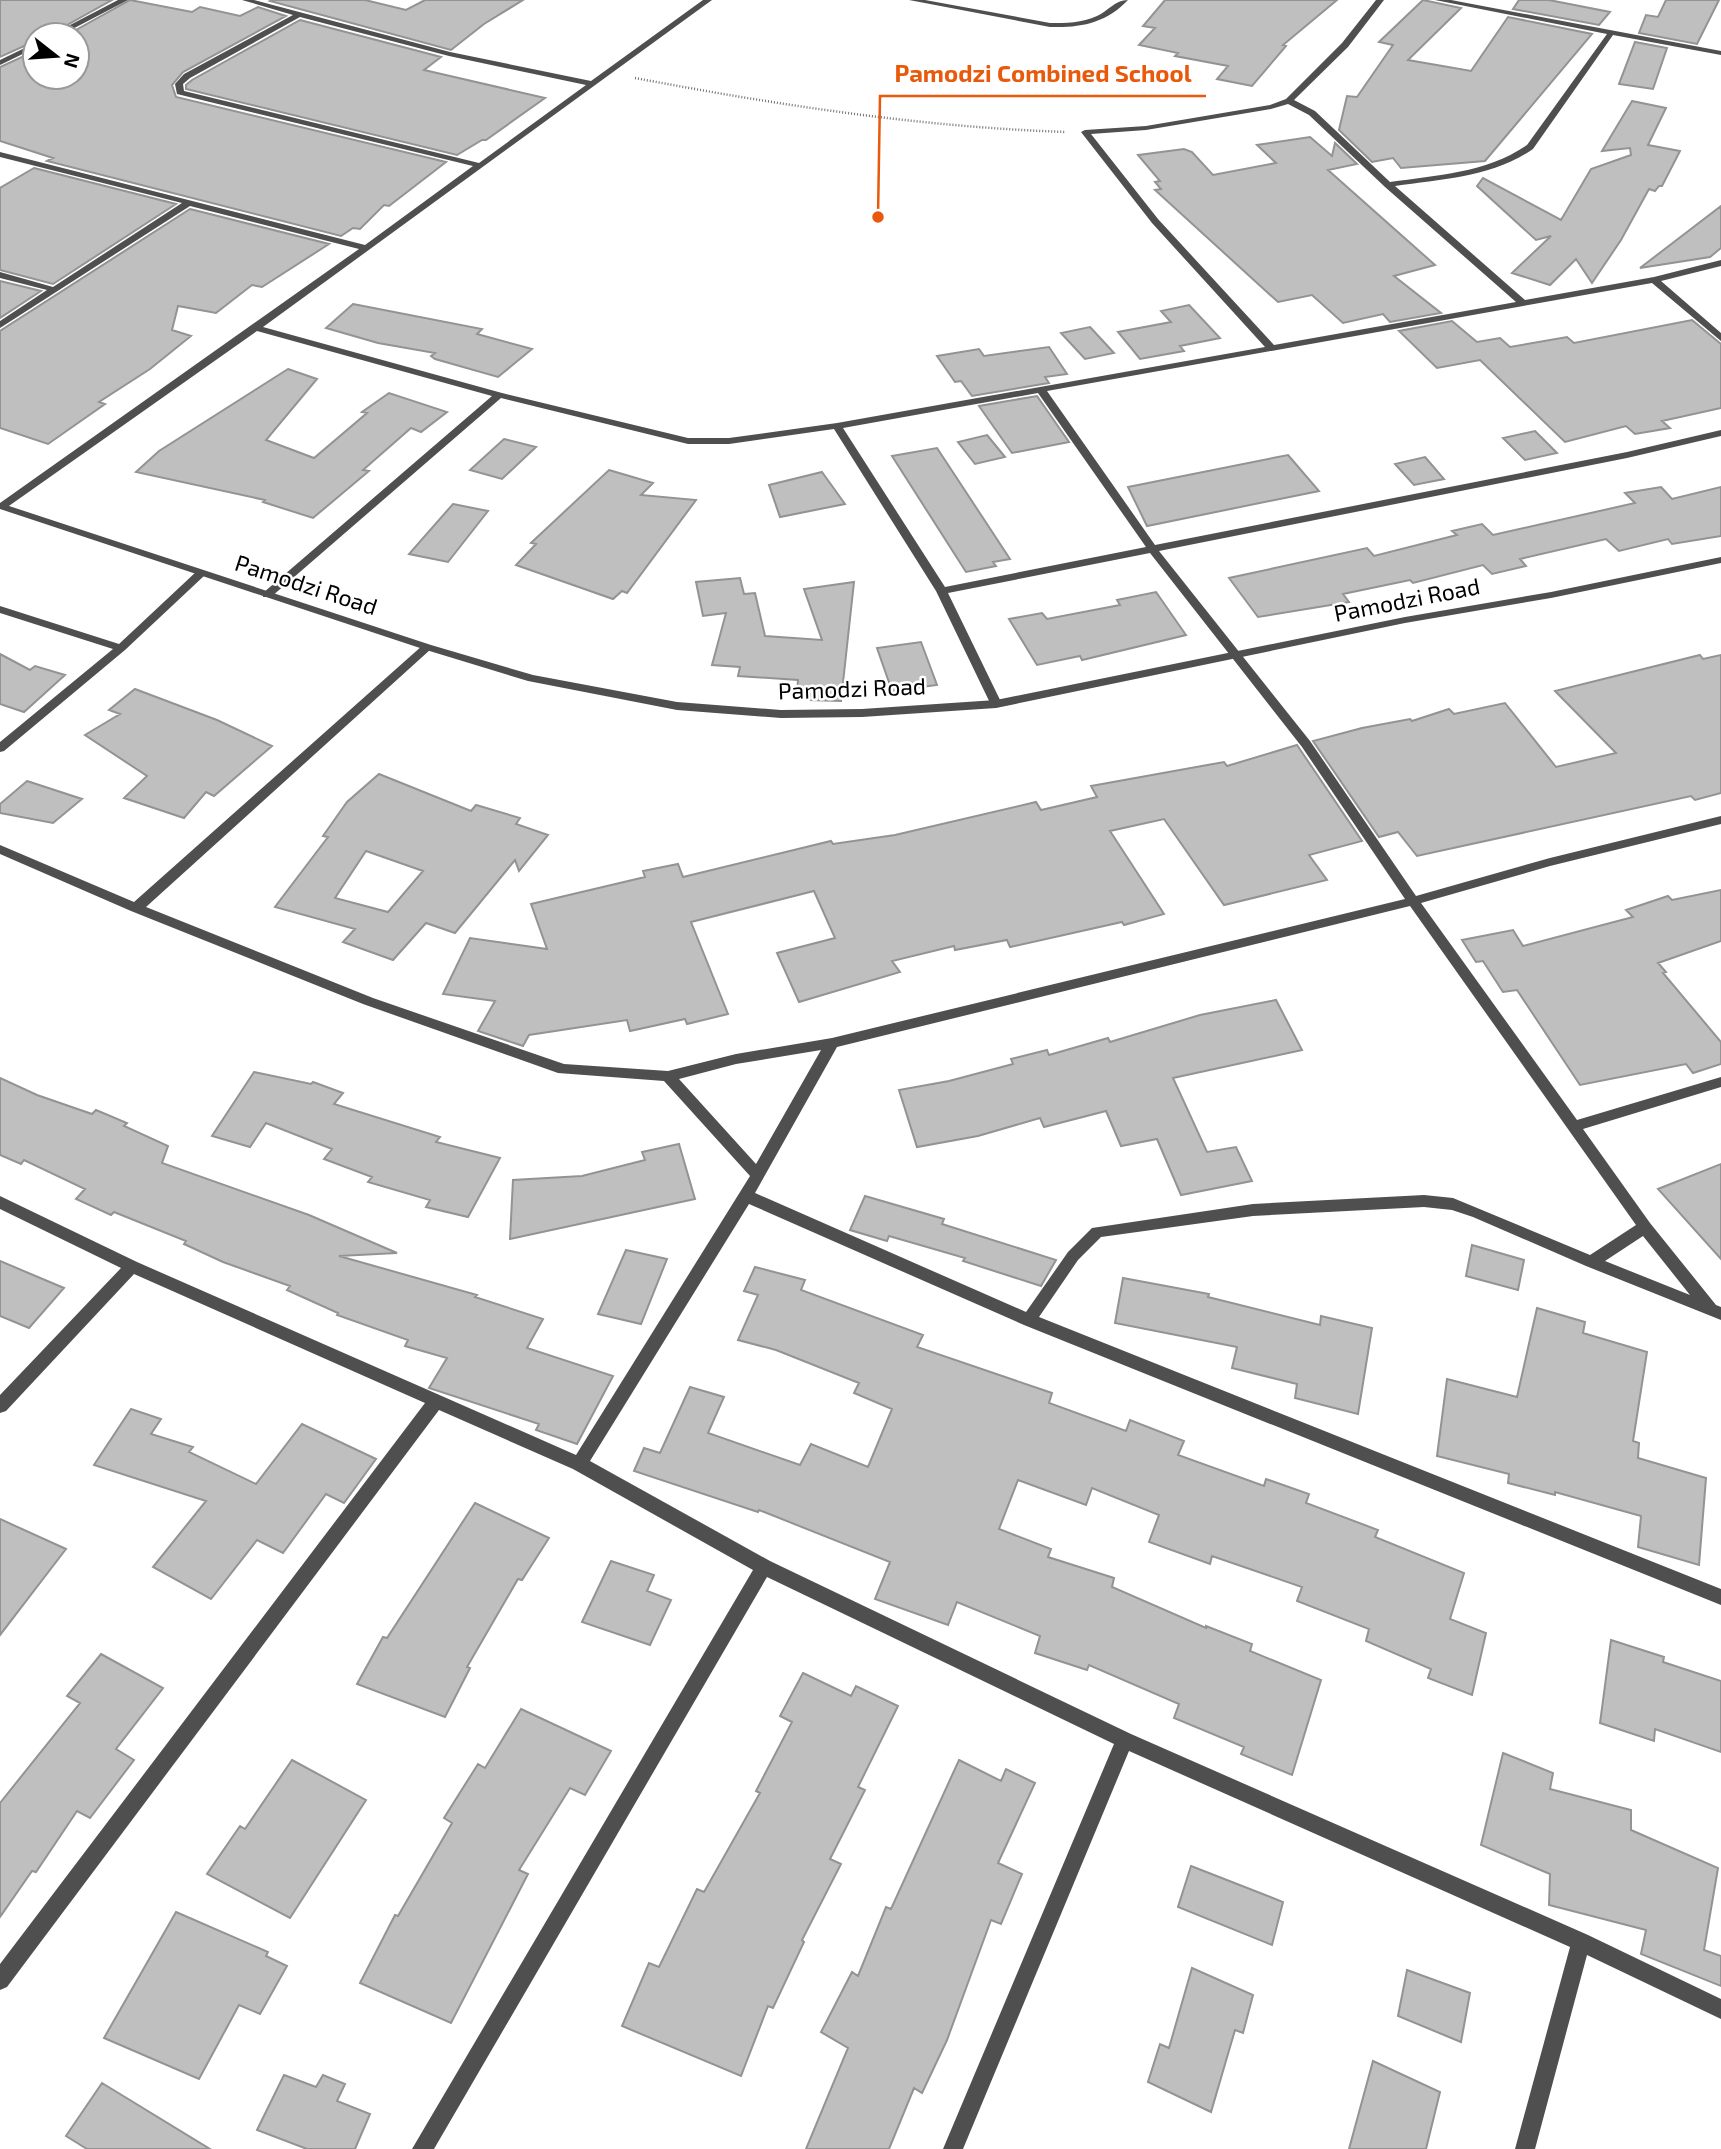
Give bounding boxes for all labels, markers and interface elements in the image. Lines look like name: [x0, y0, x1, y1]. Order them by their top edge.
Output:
north arrow: [21, 21, 91, 91]
text: N: [60, 51, 86, 71]
callout: Pamodzi Combined School: [880, 51, 1206, 96]
text: Pamodzi Combined School: [894, 58, 1192, 87]
street label: Pamodzi Road: [232, 548, 381, 620]
street label: Pamodzi Road: [1331, 571, 1482, 627]
street label: Pamodzi Road: [778, 671, 926, 705]

